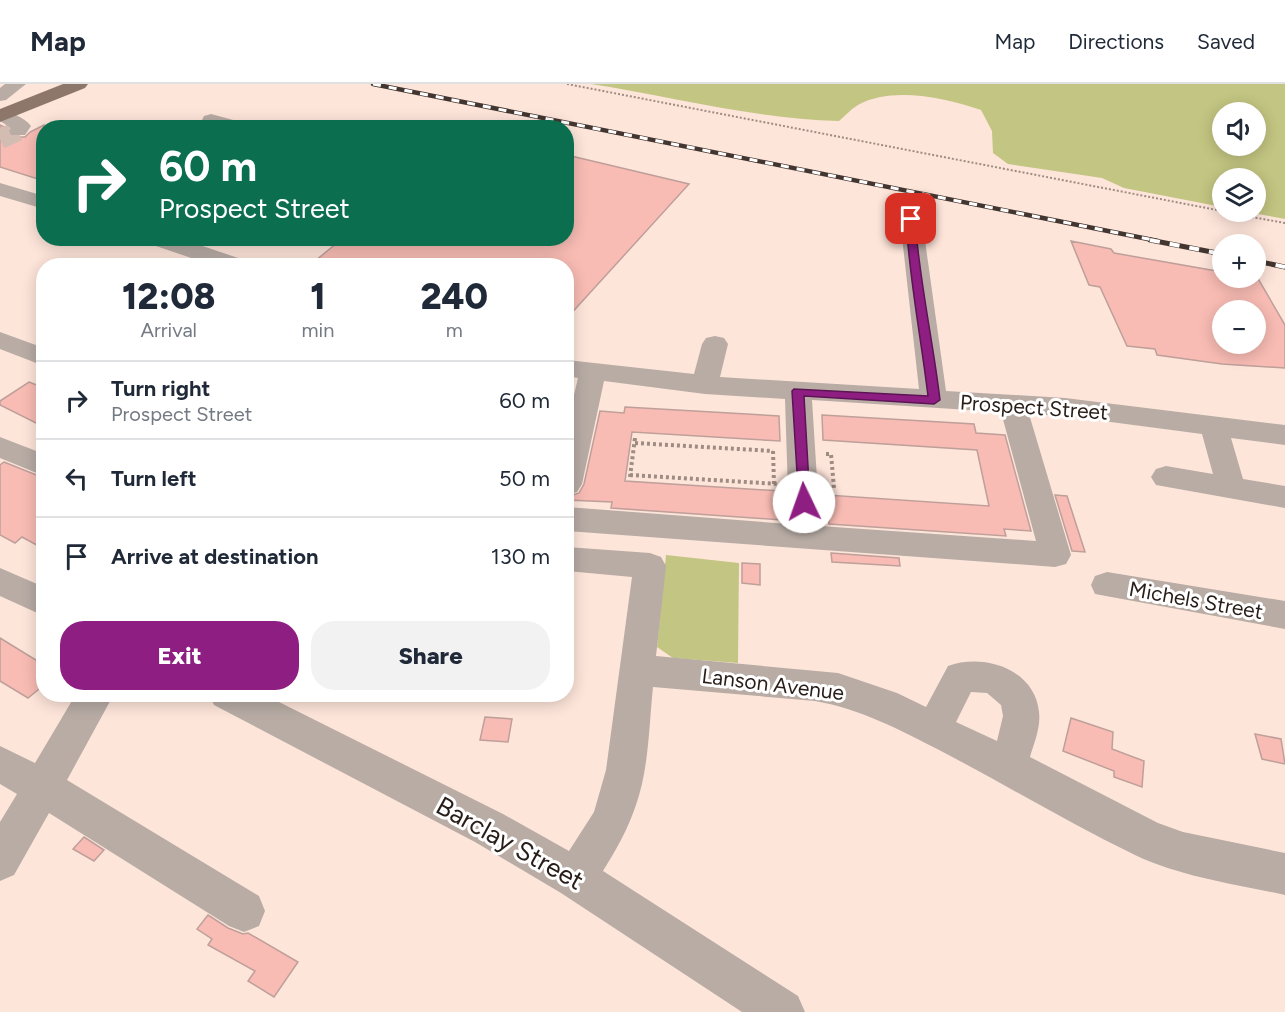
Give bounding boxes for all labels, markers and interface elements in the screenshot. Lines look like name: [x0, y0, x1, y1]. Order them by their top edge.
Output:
text: Map: [30, 24, 86, 58]
text: Map: [994, 29, 1035, 54]
text: Directions: [1068, 29, 1164, 54]
text: Saved: [1197, 29, 1255, 54]
map controls: [1212, 102, 1266, 354]
button: sound: [1212, 102, 1266, 156]
text: 60 m: [159, 141, 257, 192]
icon: right: [60, 144, 138, 222]
button: layers: [1212, 168, 1266, 222]
text: Prospect Street: [159, 192, 350, 225]
pin: [885, 193, 936, 244]
icon: arrive: [894, 202, 927, 235]
button: +: [1212, 234, 1266, 288]
text: 12:08: [122, 275, 216, 318]
text: 1: [310, 275, 326, 318]
text: 240: [420, 275, 488, 318]
button: −: [1212, 300, 1266, 354]
text: Arrival: [141, 318, 197, 342]
text: min: [302, 318, 334, 342]
text: m: [446, 318, 463, 342]
text: Turn right: [111, 375, 210, 402]
icon: right: [60, 384, 93, 417]
text: 60 m: [499, 387, 550, 414]
street label: Prospect Street: [959, 389, 1109, 425]
text: Prospect Street: [111, 402, 252, 426]
icon: left: [60, 462, 93, 495]
text: Turn left: [111, 465, 197, 492]
text: 50 m: [499, 465, 550, 492]
position arrow: [772, 470, 836, 534]
icon: arrive: [60, 540, 93, 573]
text: Arrive at destination: [111, 543, 319, 570]
text: 130 m: [491, 543, 550, 570]
street label: Michels Street: [1127, 576, 1265, 624]
button: Exit: [60, 621, 299, 690]
button: Share: [311, 621, 550, 690]
street label: Lanson Avenue: [700, 663, 846, 705]
street label: Barclay Street: [431, 789, 589, 897]

